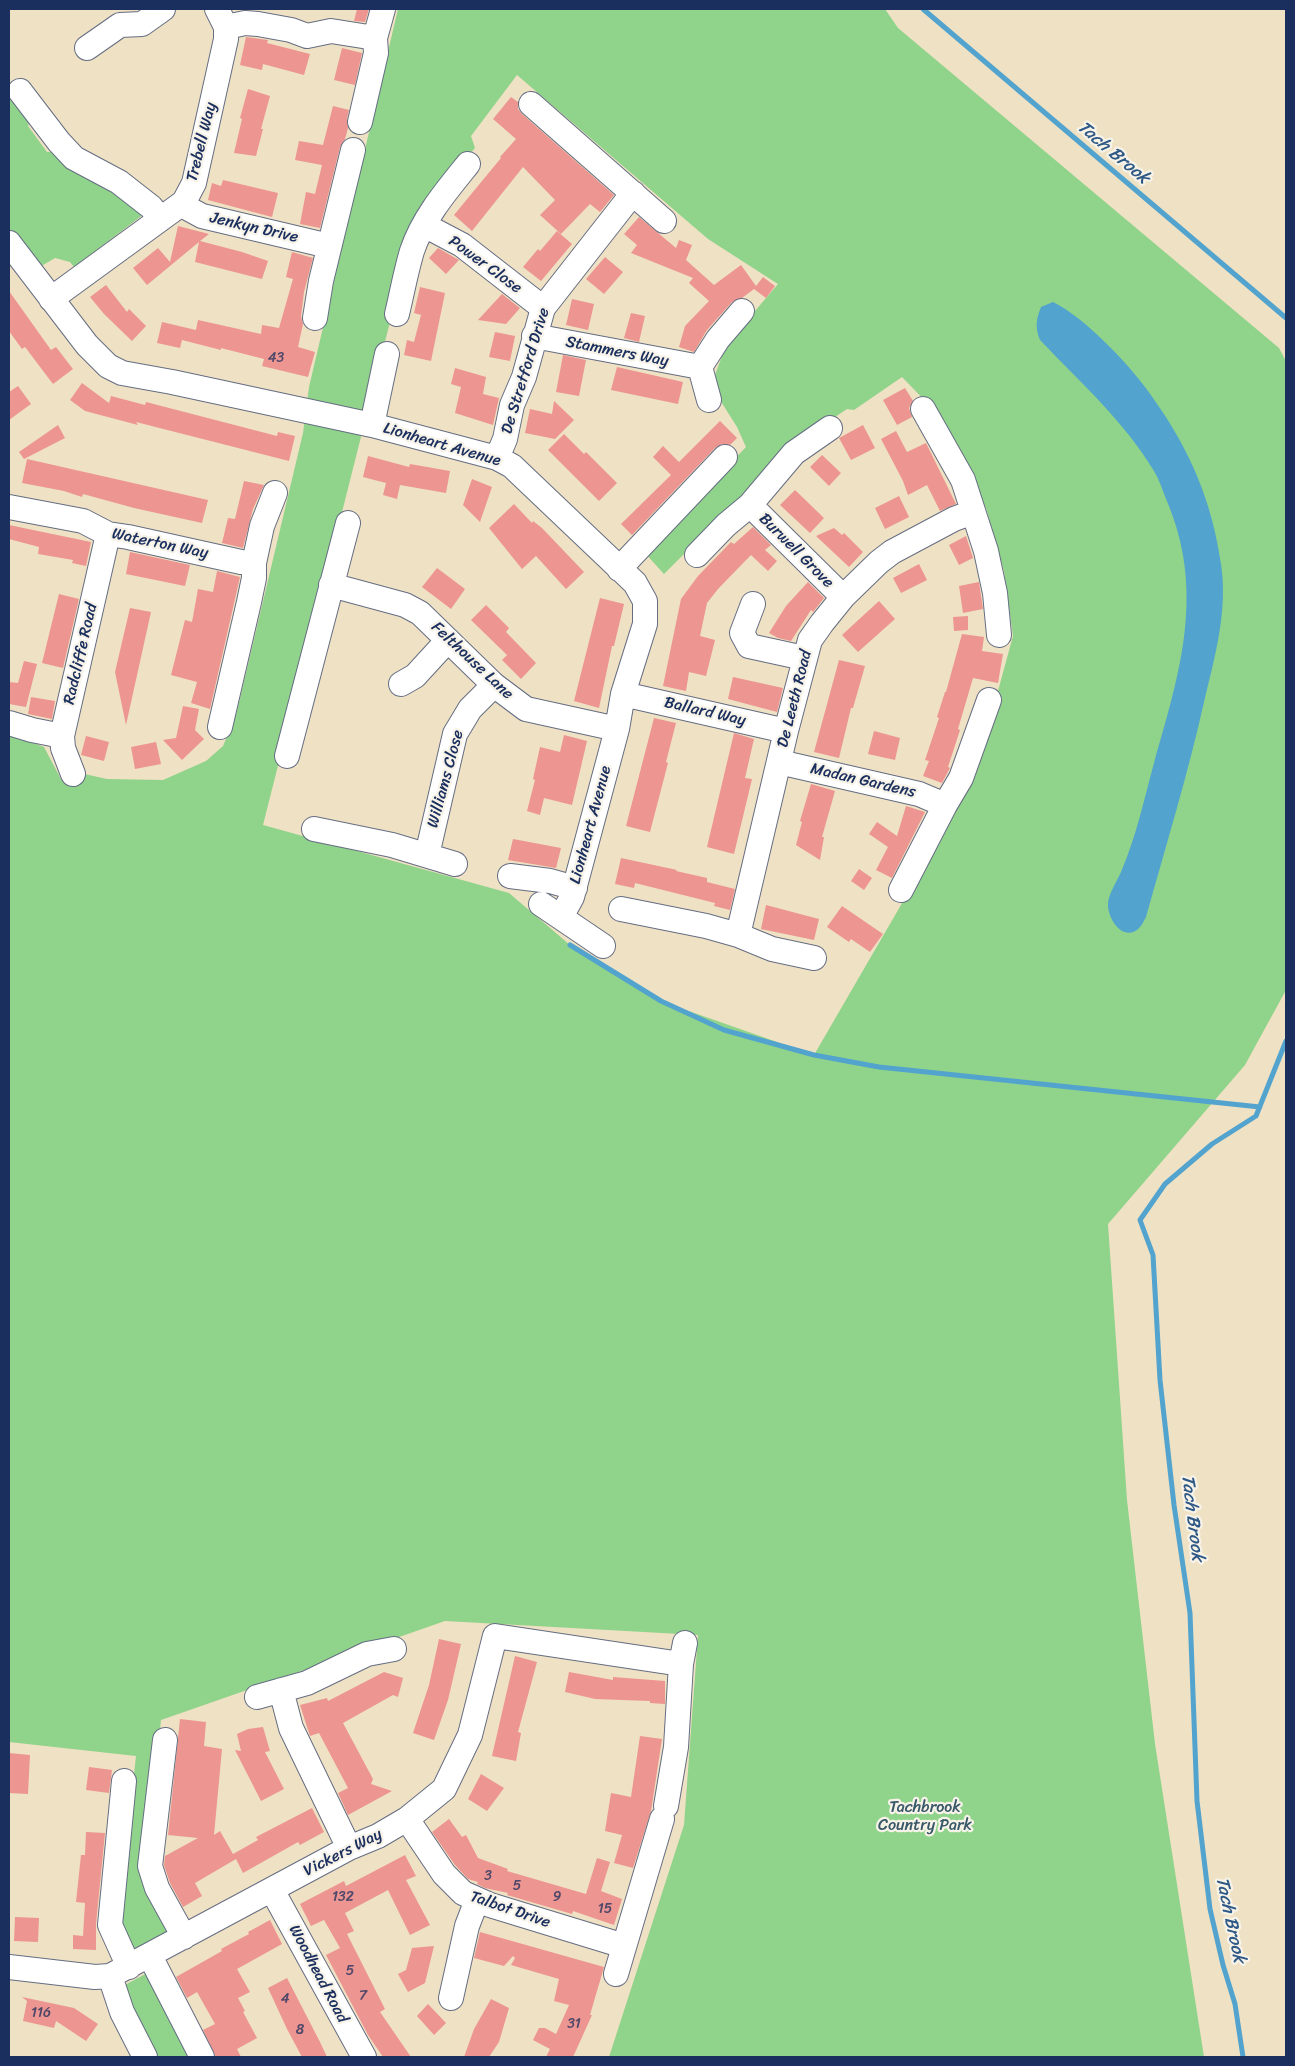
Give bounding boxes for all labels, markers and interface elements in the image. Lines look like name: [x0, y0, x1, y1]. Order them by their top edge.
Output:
street label: Trebell Way: [183, 100, 221, 184]
water label: Tach Brook: [1073, 117, 1153, 189]
street label: Jenkyn Drive: [208, 209, 300, 247]
street label: Power Close: [445, 232, 525, 298]
street label: De Stretford Drive: [498, 306, 554, 436]
street label: Stammers Way: [564, 333, 670, 371]
house number: 43: [268, 350, 284, 366]
street label: Lionheart Avenue: [381, 419, 503, 471]
street label: Burwell Grove: [755, 510, 837, 592]
street label: Waterton Way: [110, 524, 210, 564]
street label: Radcliffe Road: [60, 601, 102, 707]
street label: Felthouse Lane: [427, 618, 517, 704]
street label: De Leeth Road: [774, 648, 816, 750]
street label: Ballard Way: [662, 693, 748, 731]
street label: Williams Close: [424, 728, 468, 830]
street label: Madan Gardens: [808, 760, 918, 802]
street label: Lionheart Avenue: [566, 764, 616, 886]
water label: Tach Brook: [1176, 1473, 1208, 1563]
park label: Tachbrook Country Park: [878, 1798, 972, 1836]
street label: Vickers Way: [301, 1825, 385, 1881]
house number: 3: [484, 1868, 492, 1884]
water label: Tach Brook: [1210, 1875, 1250, 1965]
house number: 5: [513, 1878, 521, 1894]
street label: Talbot Drive: [467, 1887, 553, 1933]
house number: 132: [332, 1889, 354, 1905]
house number: 9: [553, 1889, 561, 1905]
house number: 15: [598, 1901, 612, 1917]
street label: Woodhead Road: [284, 1922, 352, 2026]
house number: 5: [346, 1963, 354, 1979]
house number: 7: [359, 1988, 367, 2004]
house number: 4: [281, 1991, 289, 2007]
house number: 116: [31, 2005, 51, 2021]
house number: 31: [567, 2016, 581, 2032]
house number: 8: [296, 2022, 304, 2038]

